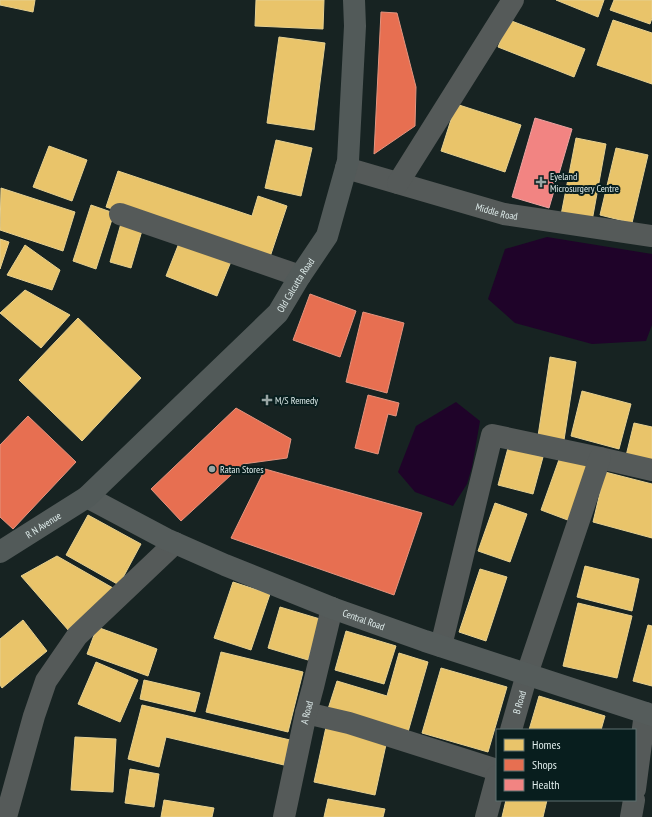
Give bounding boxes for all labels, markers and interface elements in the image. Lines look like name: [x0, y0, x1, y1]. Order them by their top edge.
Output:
place label: Eyeland Microsurgery Centre: [550, 170, 619, 195]
marker: Eyeland Microsurgery Centre: [535, 176, 547, 188]
street label: Middle Road: [474, 200, 519, 223]
street label: Old Calcutta Road: [274, 256, 317, 315]
place label: M/S Remedy: [275, 394, 318, 407]
marker: M/S Remedy: [262, 395, 272, 405]
place label: Ratan Stores: [220, 463, 264, 476]
marker: Ratan Stores: [207, 464, 217, 474]
street label: R N Avenue: [23, 509, 64, 541]
street label: Central Road: [341, 606, 386, 633]
street label: B Road: [510, 689, 529, 716]
street label: A Road: [298, 699, 316, 725]
legend: [496, 729, 636, 801]
text: Homes: [532, 737, 560, 752]
text: Shops: [532, 757, 557, 772]
text: Health: [532, 777, 560, 792]

